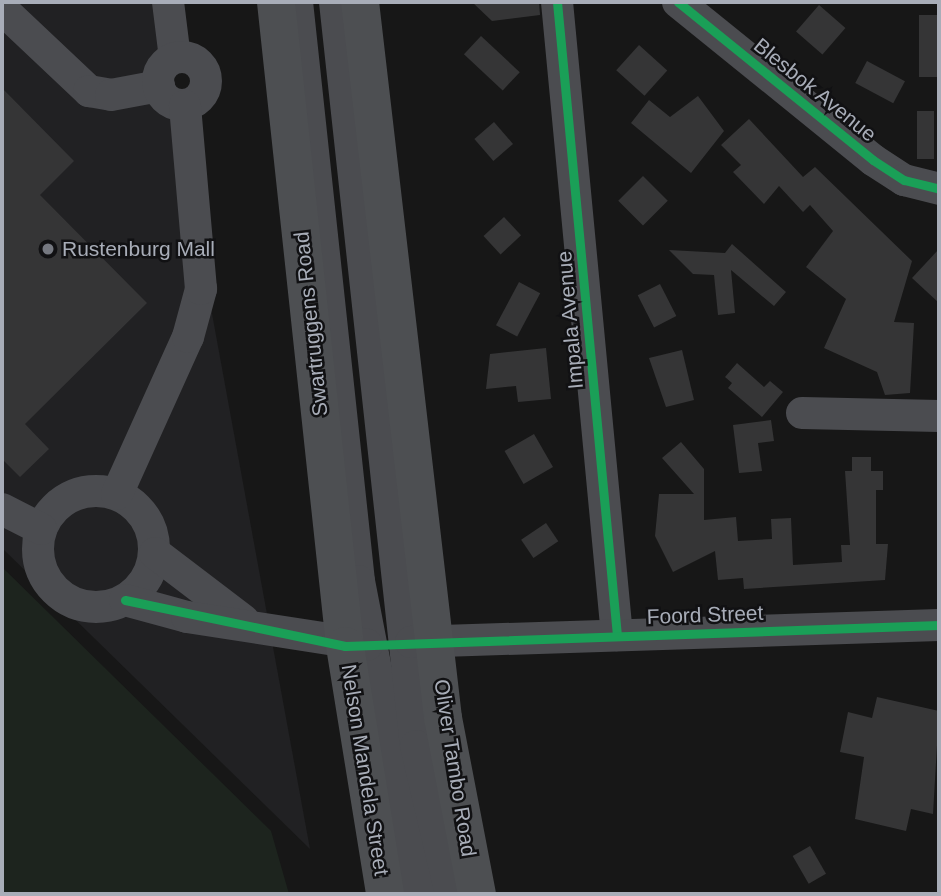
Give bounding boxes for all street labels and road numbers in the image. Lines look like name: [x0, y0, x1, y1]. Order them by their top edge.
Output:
street label: Blesbok Avenue: [748, 33, 882, 147]
street label: Swartruggens Road: [289, 230, 333, 418]
street label: Impala Avenue: [551, 249, 589, 391]
street label: Foord Street: [646, 600, 764, 630]
street label: Nelson Mandela Street: [336, 663, 394, 877]
street label: Oliver Tambo Road: [428, 677, 482, 859]

